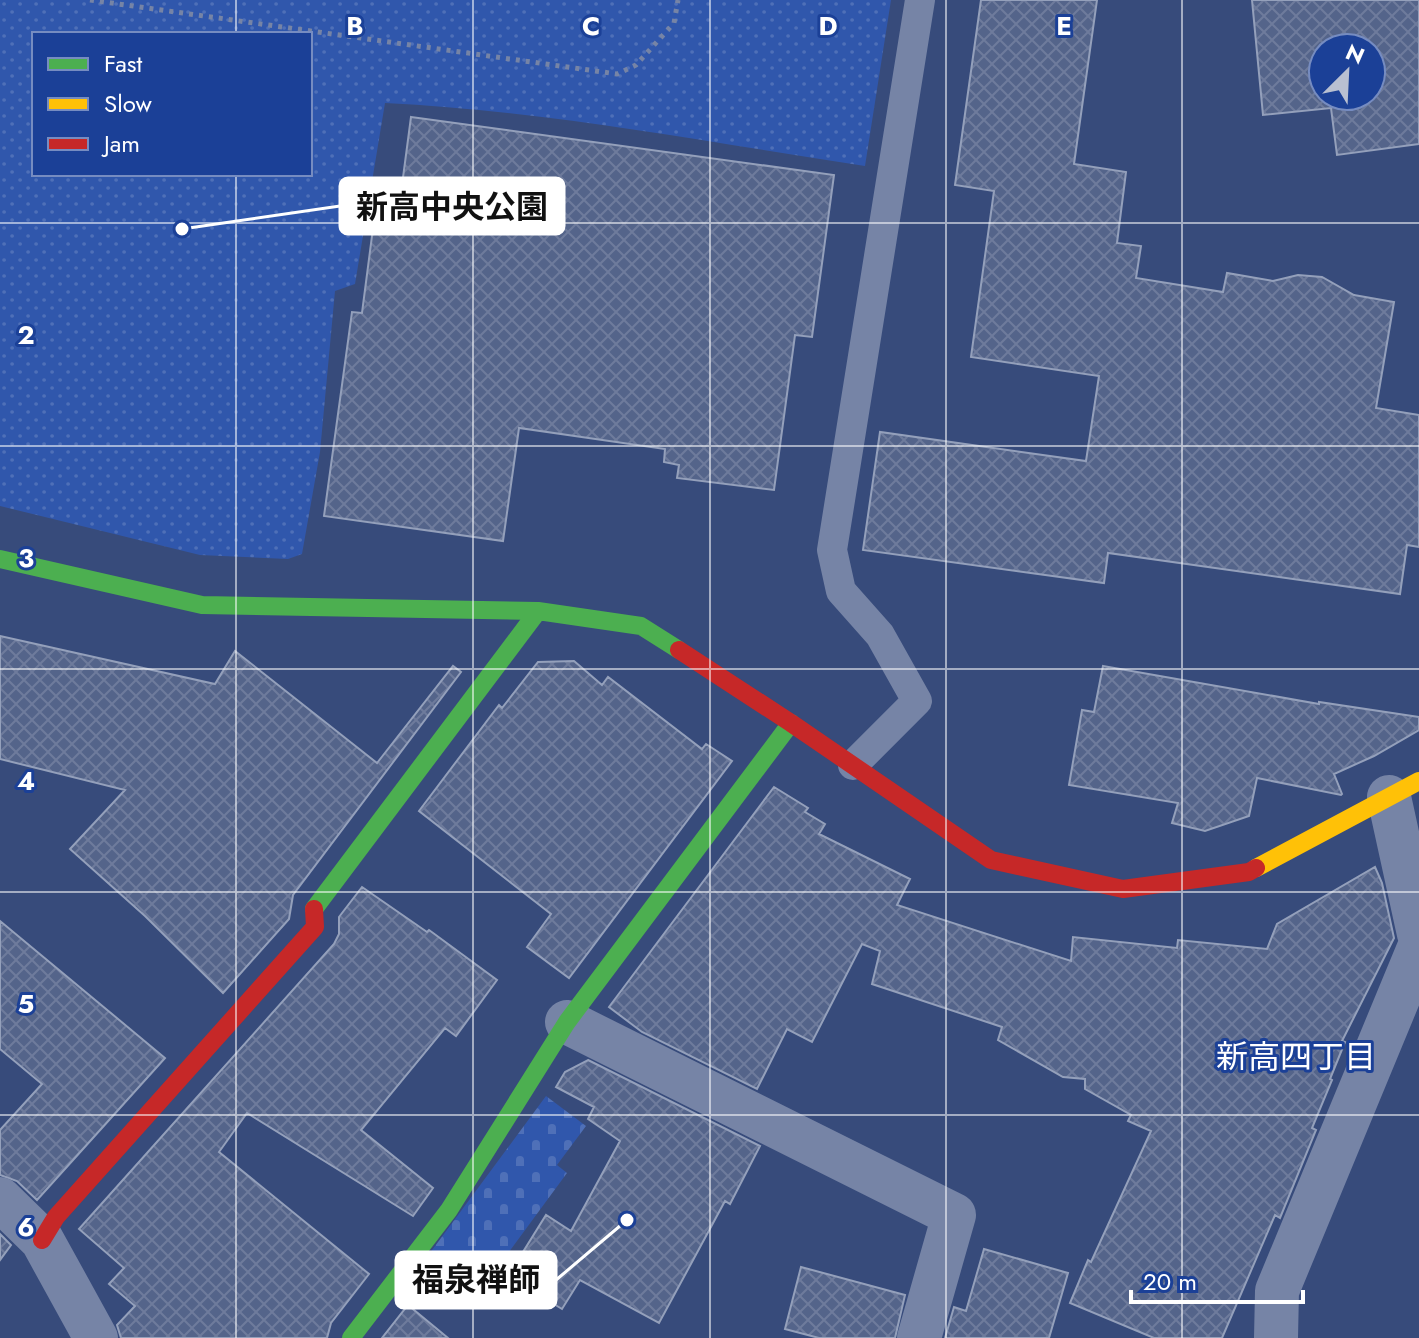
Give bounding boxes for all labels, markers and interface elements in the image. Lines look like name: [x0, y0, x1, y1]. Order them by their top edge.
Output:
text: B: [346, 7, 364, 45]
text: C: [582, 7, 600, 45]
text: D: [818, 7, 838, 45]
text: E: [1056, 7, 1072, 45]
legend: [32, 32, 312, 176]
north arrow: [1307, 32, 1387, 112]
text: N: [1341, 36, 1370, 72]
text: Fast: [104, 46, 142, 81]
text: Slow: [104, 86, 152, 121]
text: Jam: [101, 126, 140, 161]
callout: 新高中央公園: [340, 178, 564, 234]
text: 新高中央公園: [356, 184, 548, 230]
text: 2: [17, 316, 35, 354]
text: 3: [18, 539, 34, 577]
text: 4: [17, 762, 35, 800]
text: 5: [18, 985, 34, 1023]
district label: 新高四丁目: [1216, 1034, 1376, 1080]
text: 6: [17, 1208, 35, 1246]
callout: 福泉禅師: [396, 1252, 556, 1308]
scale bar: [1131, 1254, 1303, 1304]
text: 福泉禅師: [412, 1257, 540, 1303]
text: 20 m: [1143, 1264, 1197, 1299]

